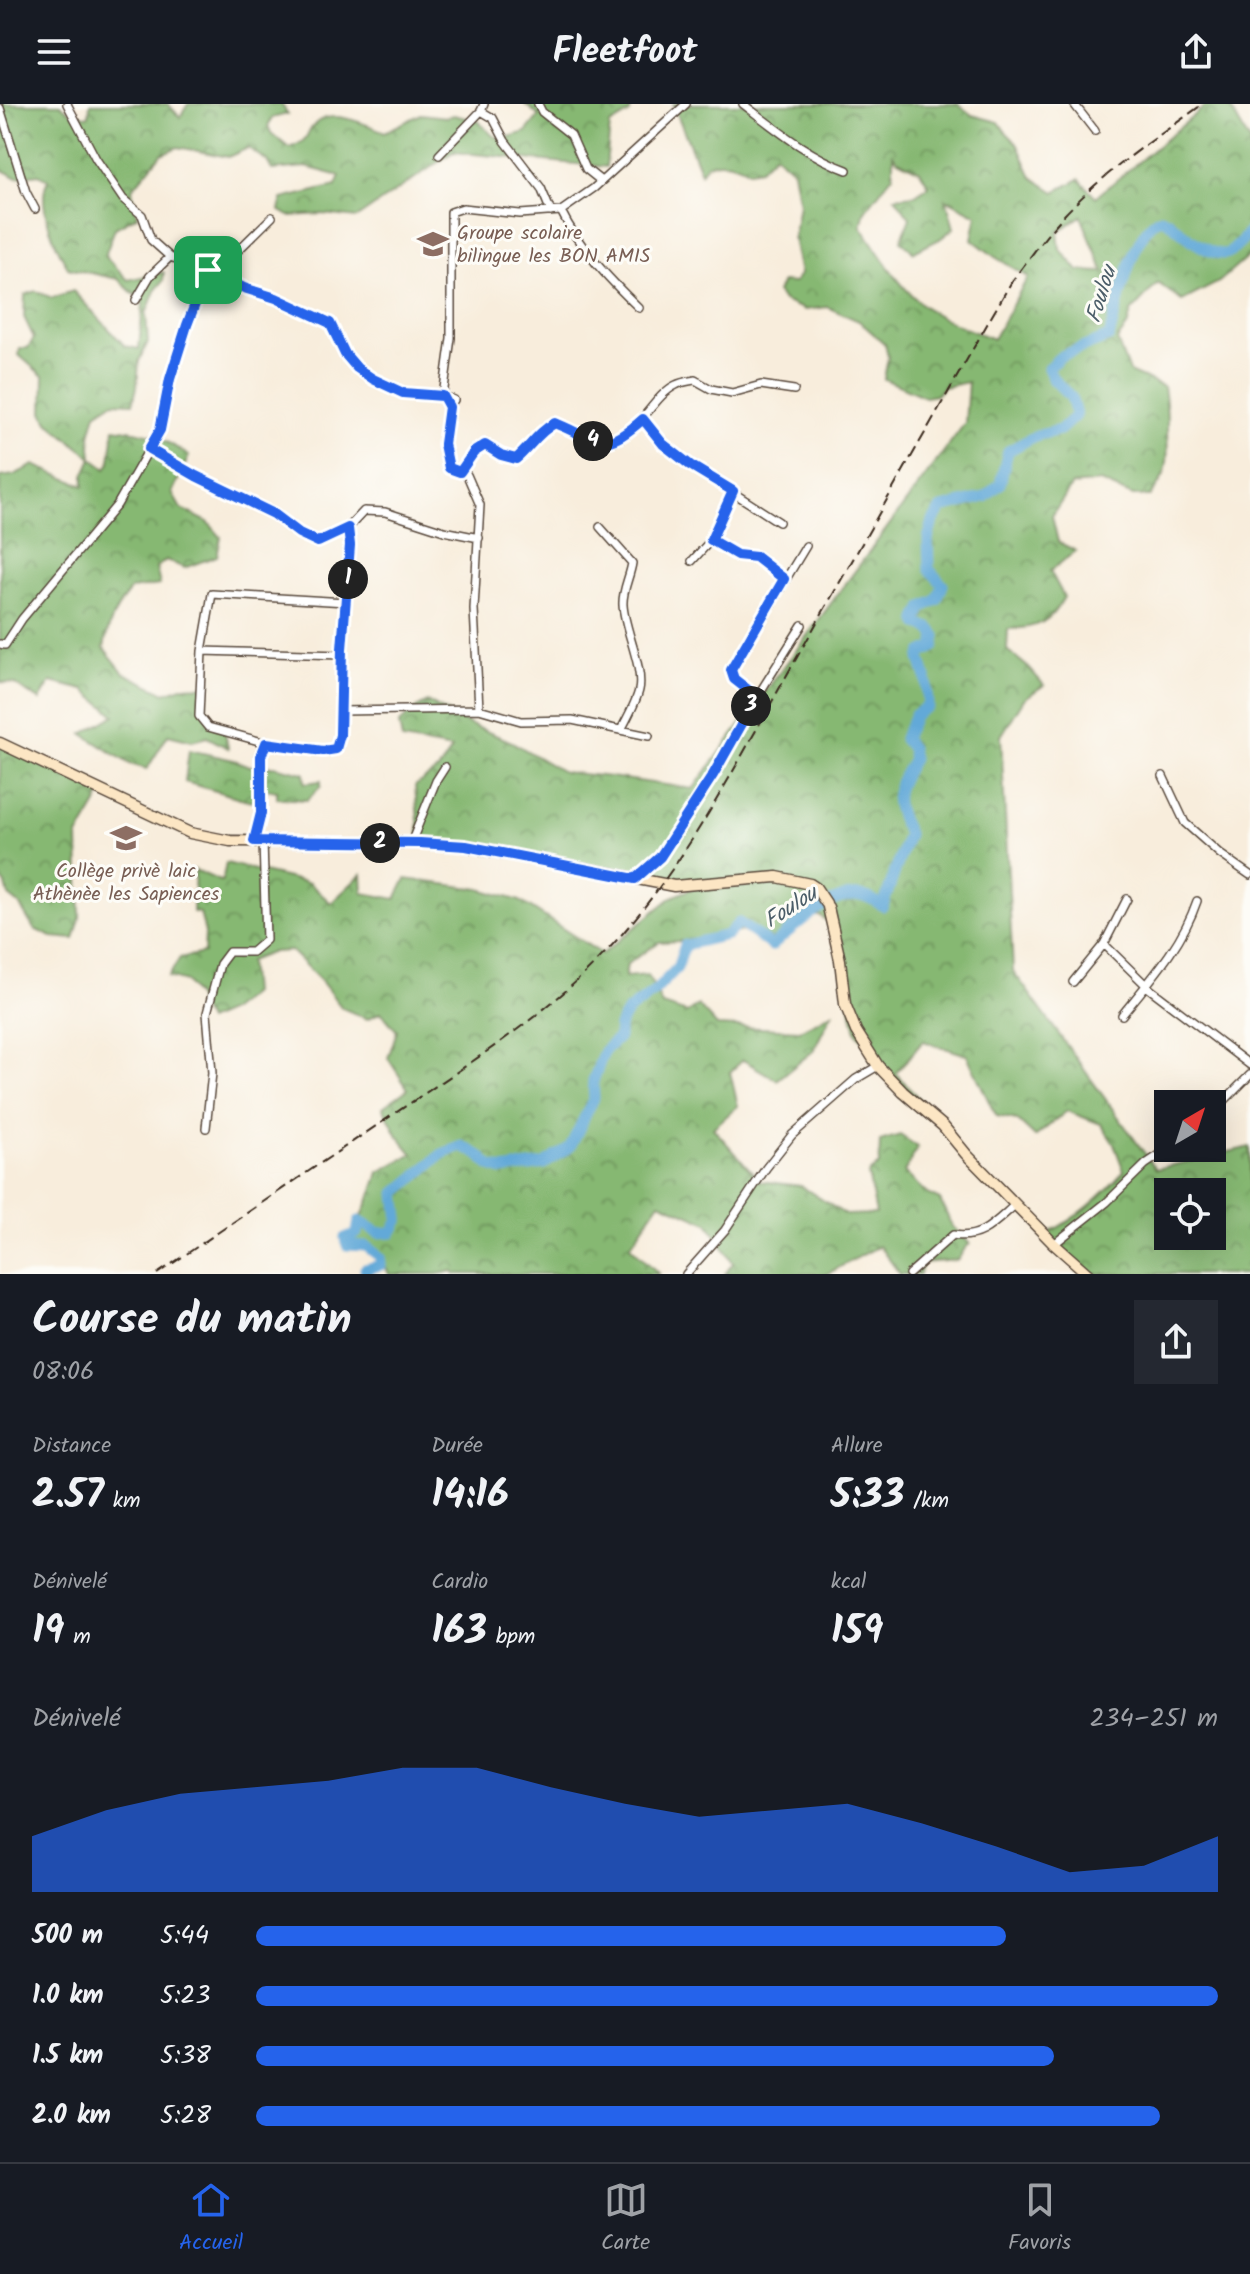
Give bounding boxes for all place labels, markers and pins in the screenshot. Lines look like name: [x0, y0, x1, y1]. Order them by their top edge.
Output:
place label: Groupe scolaire bilingue les BON AMIS: [457, 218, 651, 273]
school or university icon: Groupe scolaire bilingue les BON AMIS: [416, 227, 450, 261]
pin: [174, 236, 242, 304]
pin: 4: [573, 421, 613, 461]
pin: 1: [328, 559, 368, 599]
pin: 3: [731, 686, 771, 726]
school or university icon: Collège privè laic Athènèe les Sapiences: [109, 821, 143, 855]
pin: 2: [360, 823, 400, 863]
place label: Collège privè laic Athènèe les Sapiences: [33, 856, 220, 911]

